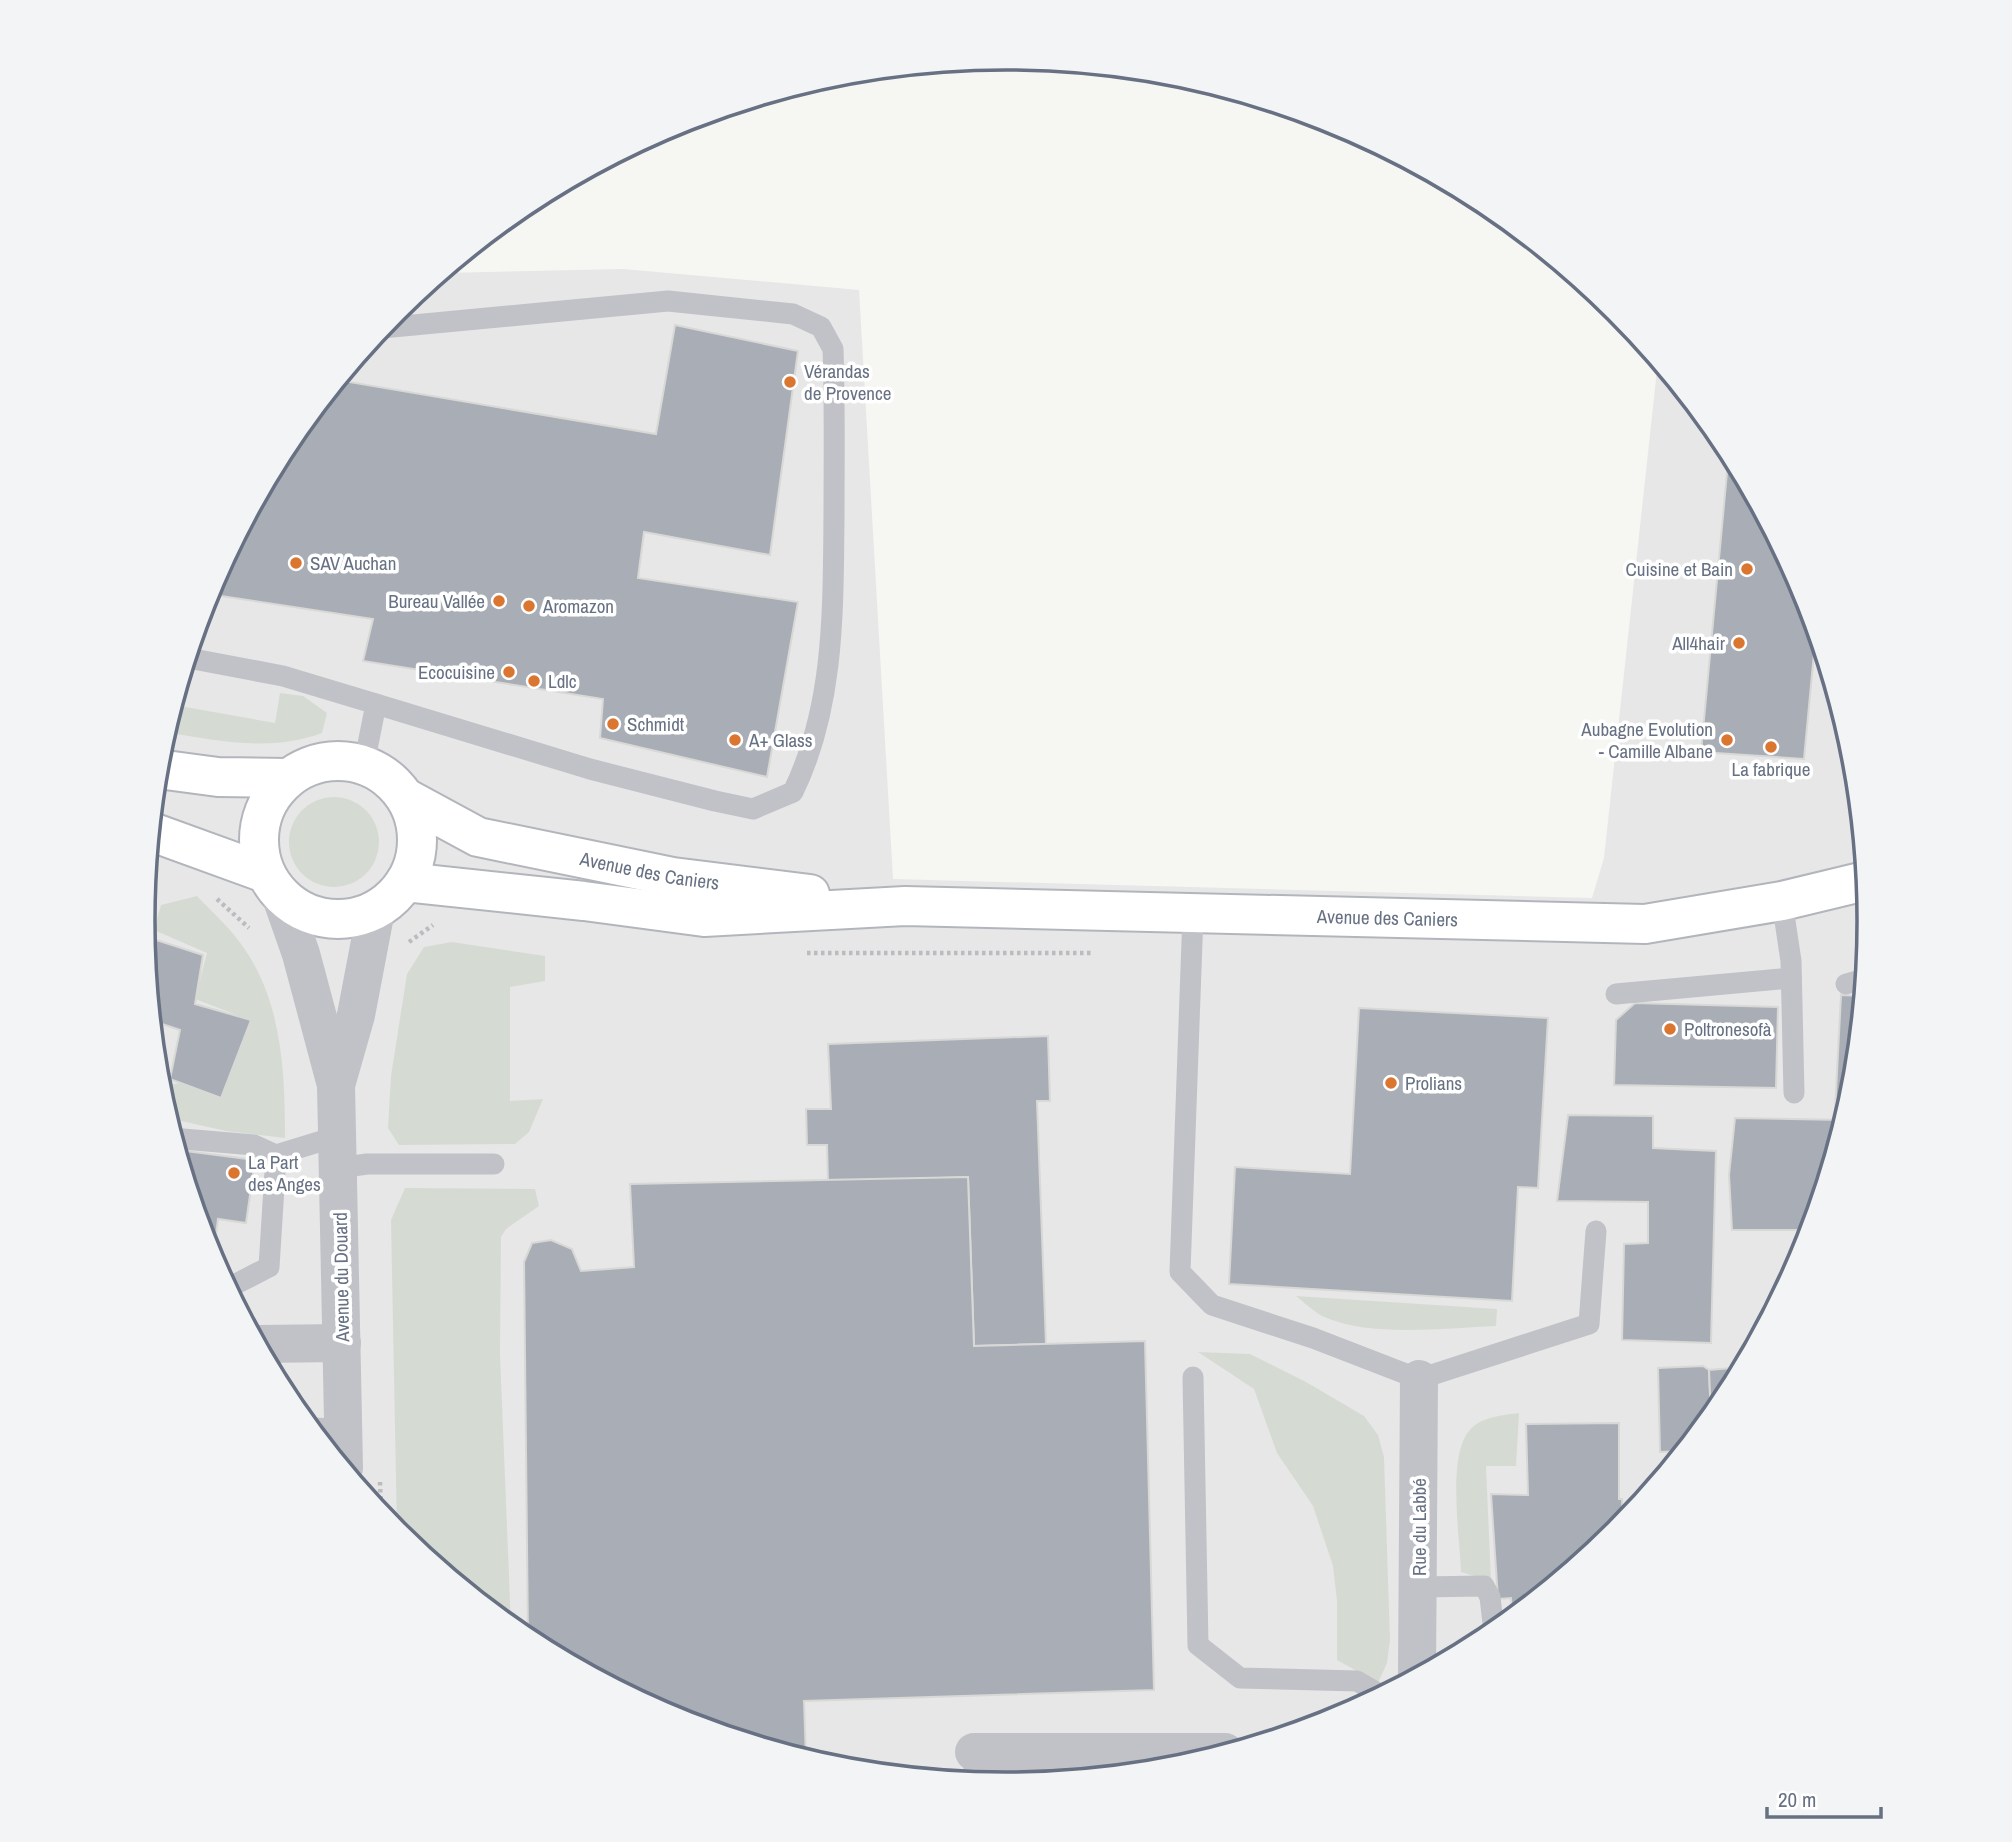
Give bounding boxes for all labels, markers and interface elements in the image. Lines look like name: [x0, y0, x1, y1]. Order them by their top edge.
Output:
place label: Vérandas de Provence: [804, 358, 891, 406]
marker: Vérandas de Provence: [782, 374, 798, 390]
place label: SAV Auchan: [310, 550, 396, 576]
marker: SAV Auchan: [288, 555, 304, 571]
place label: Cuisine et Bain: [1626, 556, 1733, 582]
marker: Cuisine et Bain: [1739, 561, 1755, 577]
place label: Bureau Vallée: [388, 588, 485, 614]
marker: Bureau Vallée: [491, 593, 507, 609]
place label: Aromazon: [542, 593, 614, 619]
marker: Aromazon: [521, 598, 537, 614]
place label: All4hair: [1671, 630, 1726, 656]
marker: All4hair: [1731, 635, 1747, 651]
place label: Ecocuisine: [418, 659, 495, 685]
marker: Ecocuisine: [501, 664, 517, 680]
place label: Ldlc: [548, 668, 577, 694]
marker: Ldlc: [526, 673, 542, 689]
place label: Schmidt: [627, 711, 685, 737]
marker: Schmidt: [605, 716, 621, 732]
place label: Aubagne Evolution - Camille Albane: [1580, 716, 1713, 764]
place label: A+ Glass: [748, 727, 813, 753]
marker: A+ Glass: [727, 732, 743, 748]
marker: Aubagne Evolution - Camille Albane: [1719, 732, 1735, 748]
marker: La fabrique: [1763, 739, 1779, 755]
place label: La fabrique: [1732, 756, 1810, 782]
street label: Avenue des Caniers: [577, 845, 721, 896]
street label: Avenue des Caniers: [1316, 903, 1459, 932]
place label: Poltronesofà: [1684, 1016, 1772, 1042]
marker: Poltronesofà: [1662, 1021, 1678, 1037]
place label: Prolians: [1405, 1070, 1462, 1096]
marker: Prolians: [1383, 1075, 1399, 1091]
place label: La Part des Anges: [248, 1149, 321, 1197]
marker: La Part des Anges: [226, 1165, 242, 1181]
street label: Avenue du Douard: [327, 1212, 355, 1343]
street label: Rue du Labbé: [1406, 1478, 1432, 1576]
scale bar: [1767, 1776, 1881, 1820]
text: 20 m: [1778, 1785, 1816, 1814]

